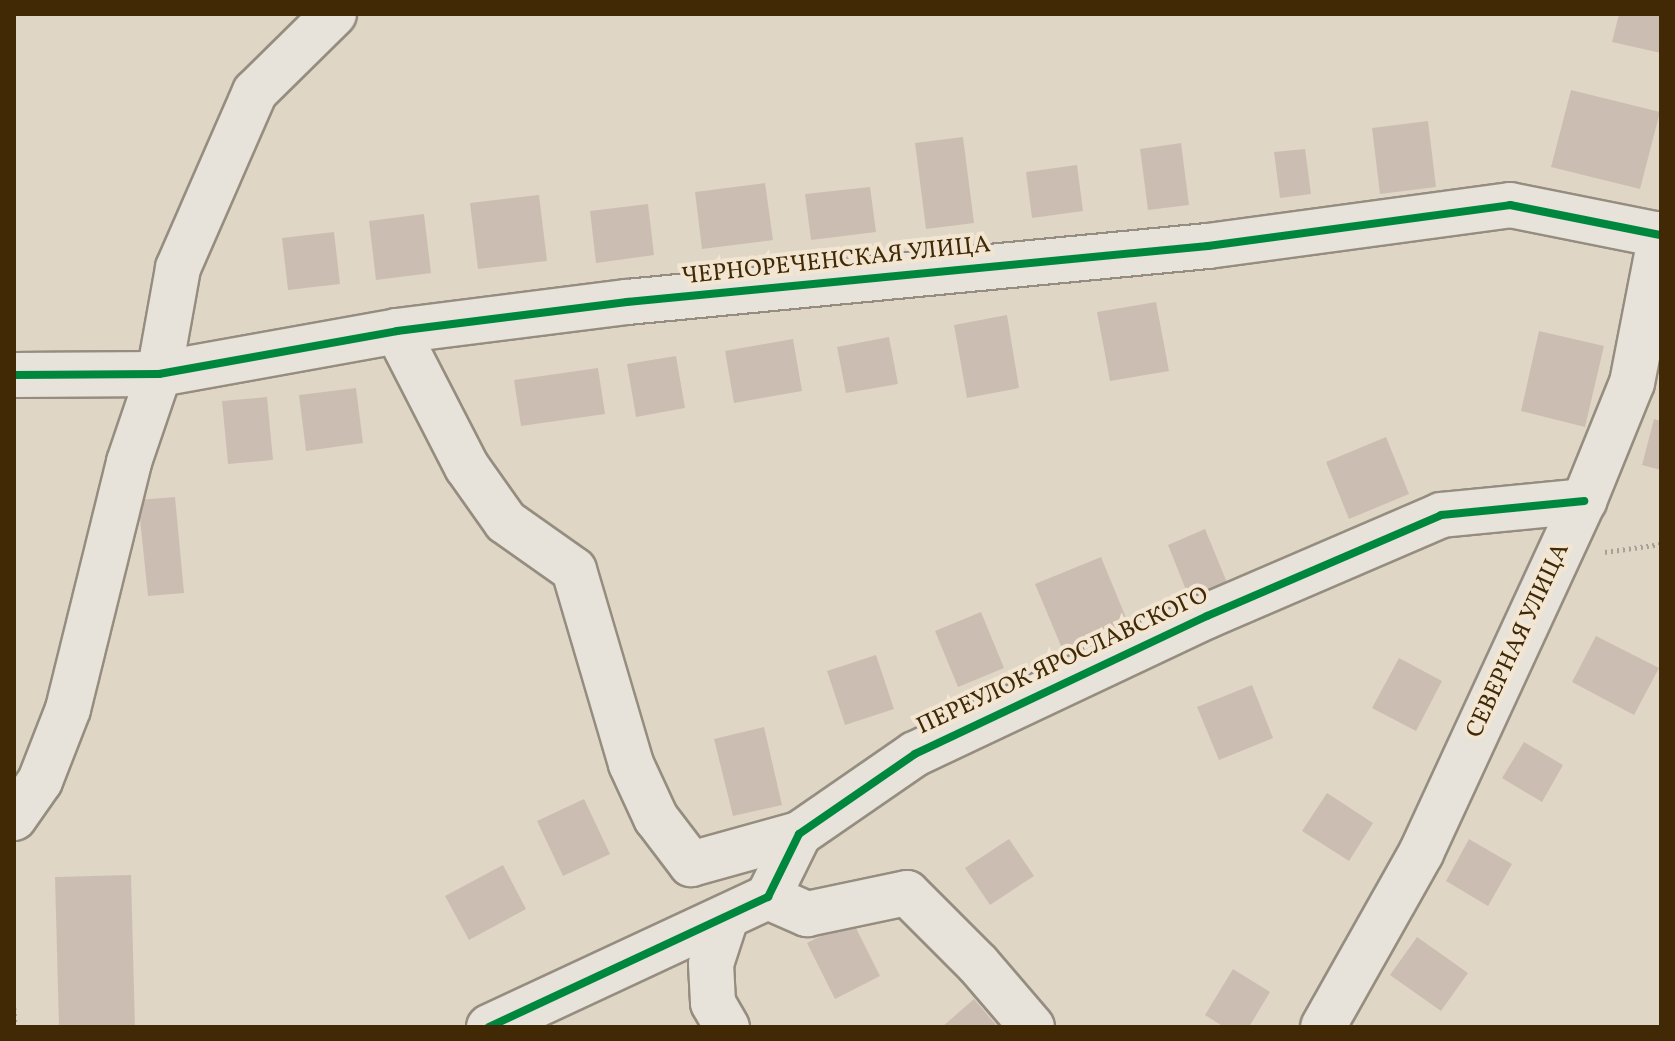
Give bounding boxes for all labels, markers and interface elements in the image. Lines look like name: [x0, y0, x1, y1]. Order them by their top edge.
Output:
street label: ЧЕРНОРЕЧЕНСКАЯ УЛИЦА: [680, 231, 992, 293]
street label: СЕВЕРНАЯ УЛИЦА: [1461, 539, 1577, 743]
street label: ПЕРЕУЛОК ЯРОСЛАВСКОГО: [913, 582, 1213, 742]

